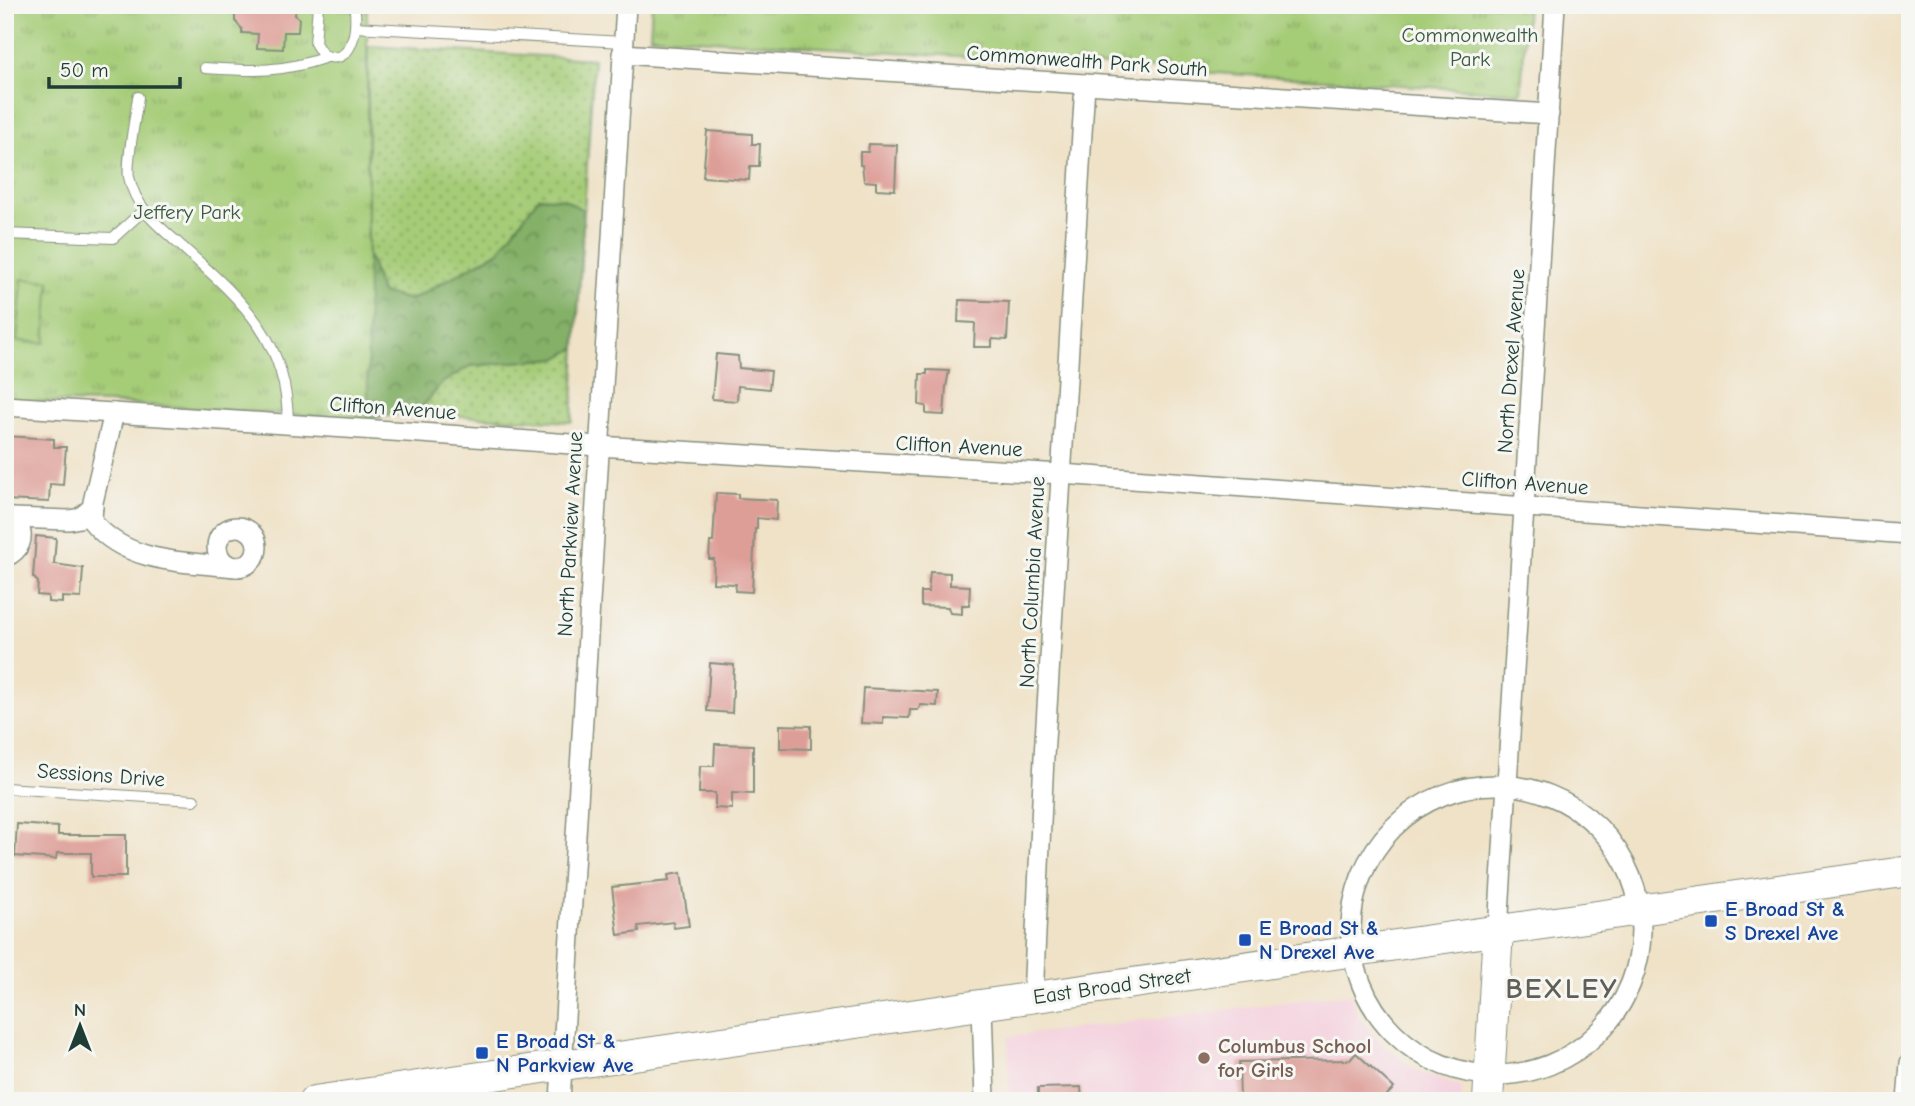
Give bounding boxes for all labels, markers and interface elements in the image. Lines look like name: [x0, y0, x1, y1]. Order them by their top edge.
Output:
park label: Commonwealth Park: [1402, 23, 1538, 71]
street label: Commonwealth Park South: [966, 41, 1208, 81]
scale bar: [49, 46, 180, 90]
text: 50 m: [60, 58, 109, 82]
park label: Jeffery Park: [134, 200, 240, 224]
street label: North Drexel Avenue: [1493, 268, 1529, 454]
street label: Clifton Avenue: [329, 392, 457, 424]
street label: North Parkview Avenue: [553, 431, 587, 637]
street label: Clifton Avenue: [895, 431, 1023, 461]
street label: Clifton Avenue: [1461, 467, 1589, 499]
street label: North Columbia Avenue: [1014, 475, 1050, 689]
street label: Sessions Drive: [36, 759, 166, 791]
place label: E Broad St & S Drexel Ave: [1725, 897, 1845, 945]
marker: E Broad St & S Drexel Ave: [1703, 913, 1719, 929]
place label: E Broad St & N Drexel Ave: [1259, 916, 1379, 964]
marker: E Broad St & N Drexel Ave: [1237, 932, 1253, 948]
street label: East Broad Street: [1032, 963, 1193, 1009]
district label: BEXLEY: [1506, 973, 1618, 1005]
north arrow: [46, 990, 116, 1060]
text: N: [74, 999, 86, 1021]
place label: E Broad St & N Parkview Ave: [496, 1029, 633, 1077]
place label: Columbus School for Girls: [1217, 1034, 1371, 1082]
marker: E Broad St & N Parkview Ave: [474, 1045, 490, 1061]
marker: Columbus School for Girls: [1196, 1050, 1212, 1066]

